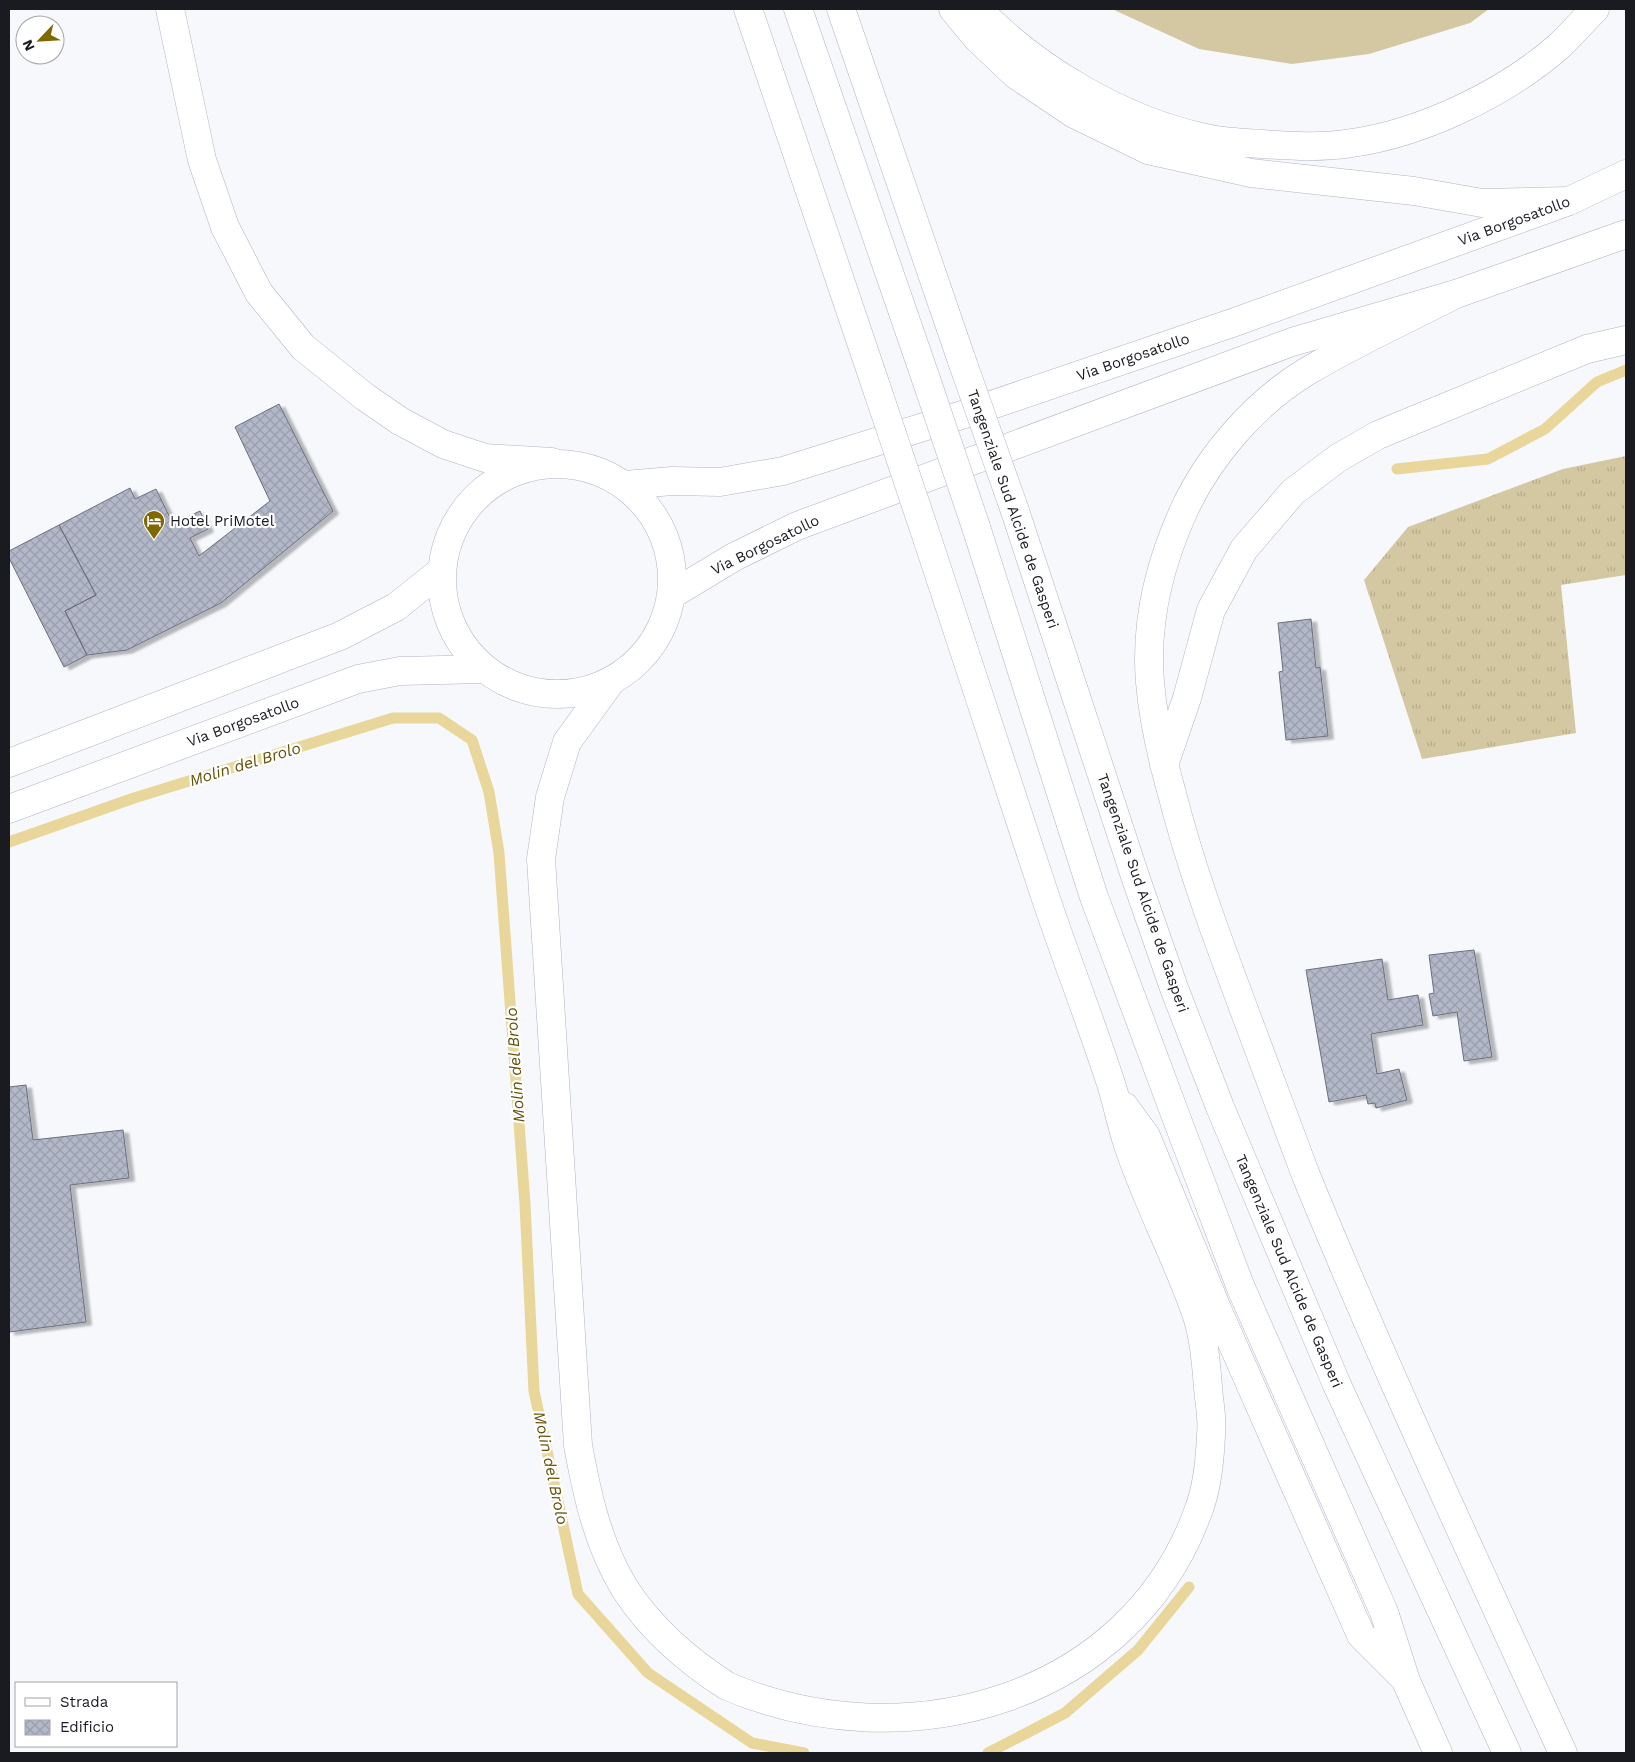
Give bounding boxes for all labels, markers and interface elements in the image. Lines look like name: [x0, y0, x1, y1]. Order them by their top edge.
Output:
north arrow: [15, 15, 65, 65]
text: N: [19, 37, 38, 54]
street label: Via Borgosatollo: [1455, 192, 1573, 250]
street label: Via Borgosatollo: [1074, 329, 1192, 385]
street label: Tangenziale Sud Alcide de Gasperi: [964, 387, 1062, 631]
hotel icon: Hotel PriMotel: [142, 509, 166, 540]
street label: Via Borgosatollo: [708, 511, 822, 579]
place label: Hotel PriMotel: [170, 512, 275, 530]
street label: Via Borgosatollo: [184, 693, 302, 751]
water label: Molin del Brolo: [187, 738, 303, 790]
street label: Tangenziale Sud Alcide de Gasperi: [1094, 771, 1192, 1015]
water label: Molin del Brolo: [501, 1007, 529, 1123]
street label: Tangenziale Sud Alcide de Gasperi: [1232, 1152, 1346, 1390]
water label: Molin del Brolo: [530, 1410, 572, 1526]
legend: [15, 1682, 178, 1747]
text: Strada: [60, 1693, 109, 1711]
text: Edificio: [60, 1718, 114, 1736]

